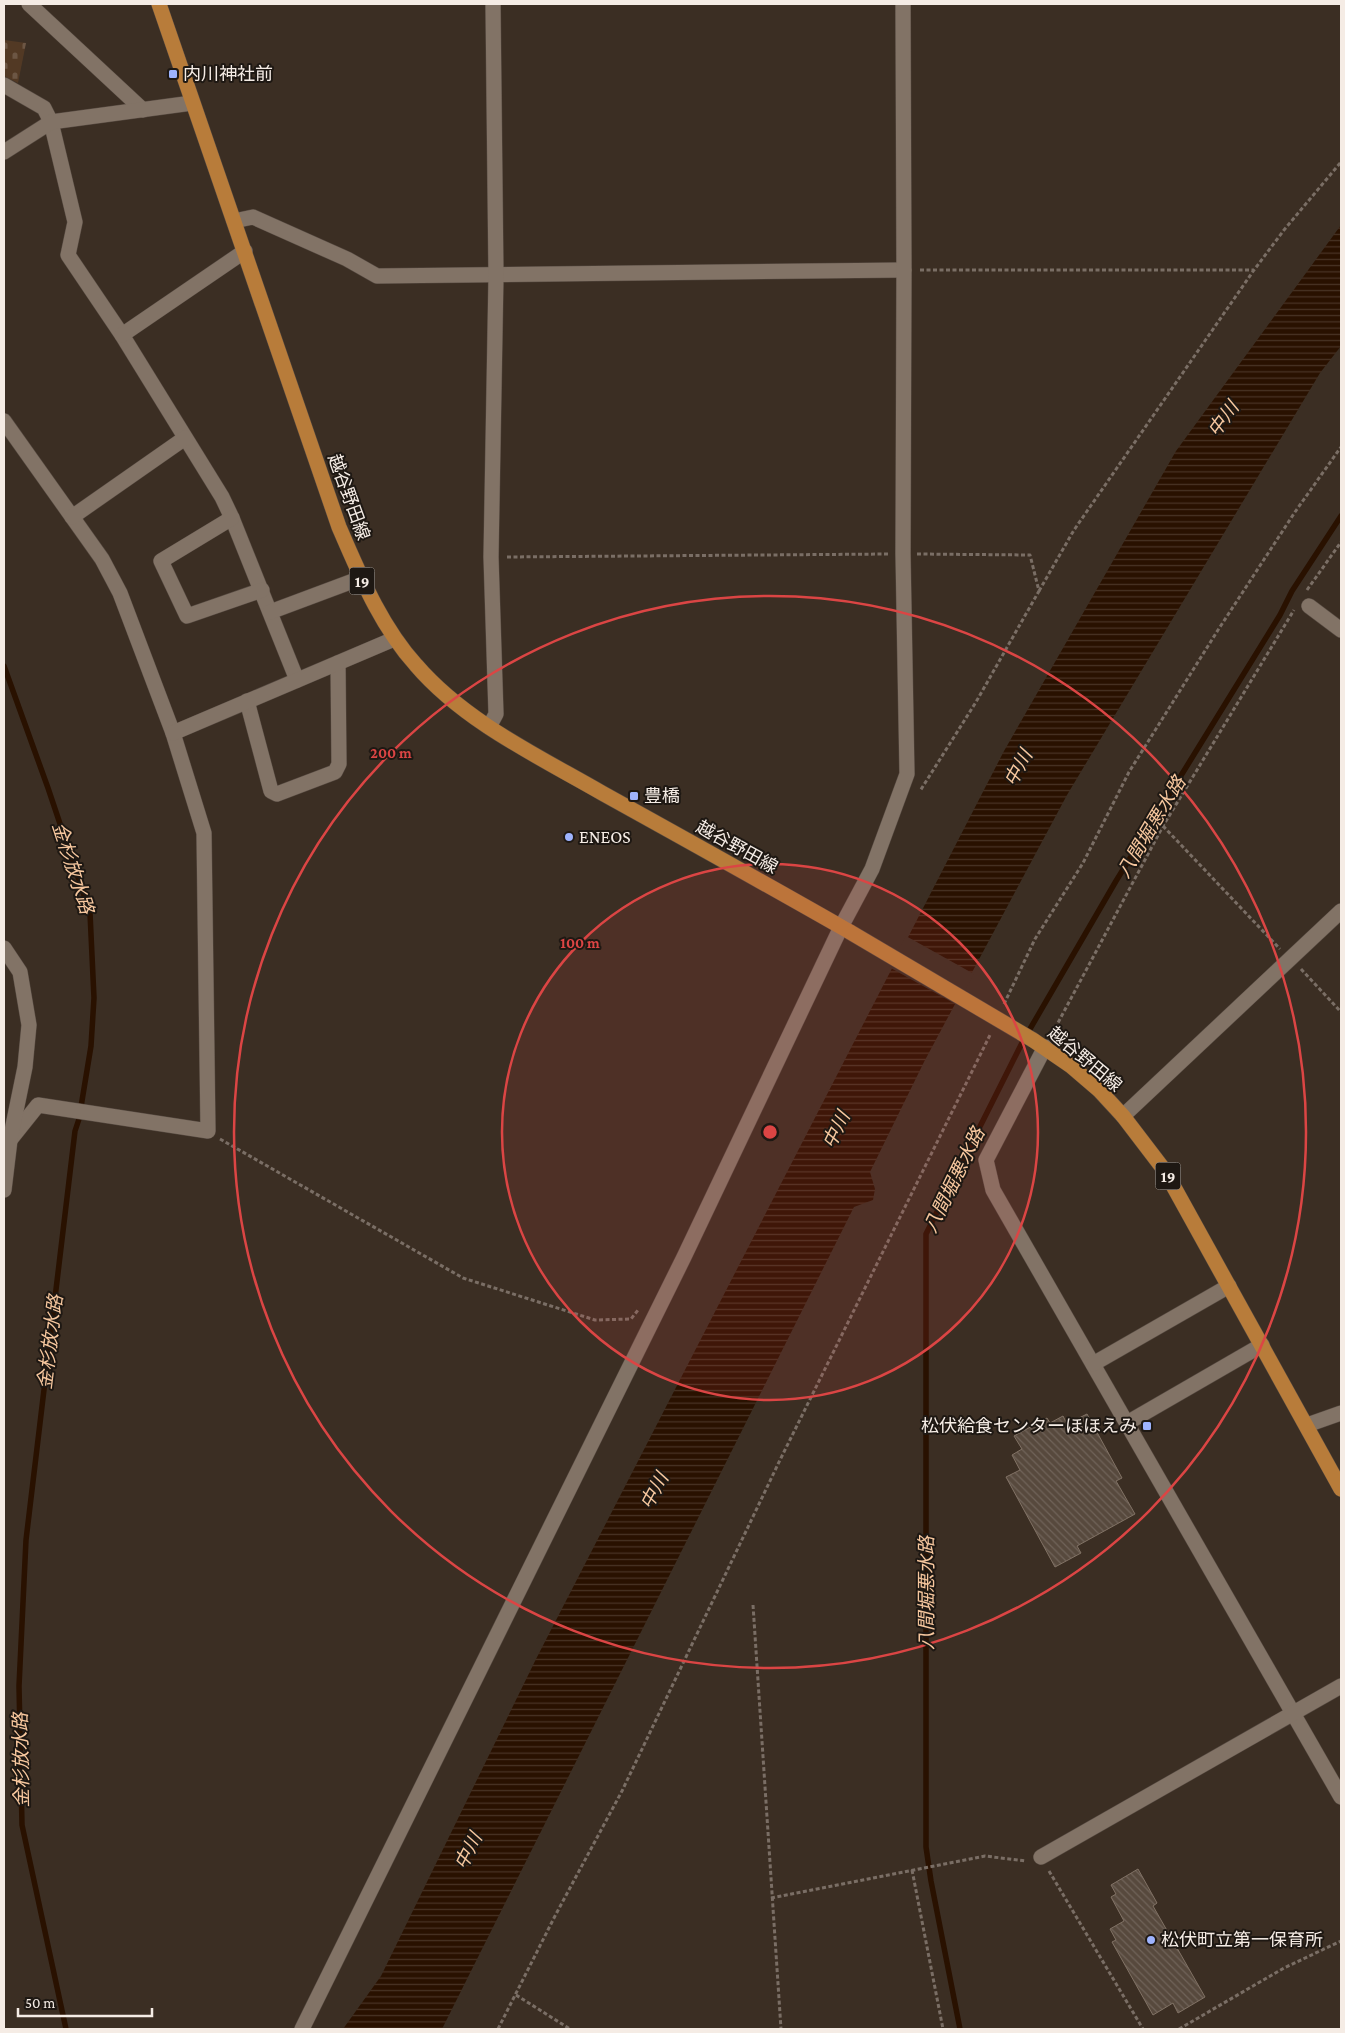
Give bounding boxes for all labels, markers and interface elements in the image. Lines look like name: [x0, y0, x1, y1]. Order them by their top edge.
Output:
place label: 内川神社前: [183, 64, 273, 84]
marker: 内川神社前: [167, 68, 179, 80]
water label: 中川: [1203, 396, 1244, 441]
street label: 越谷野田線: [324, 451, 374, 543]
road number: 19: [350, 568, 374, 594]
text: 200 m: [370, 745, 412, 761]
water label: 中川: [1000, 745, 1037, 790]
water label: 八間堀悪水路: [1113, 771, 1190, 881]
place label: 豊橋: [644, 786, 680, 806]
marker: 豊橋: [628, 790, 640, 802]
street label: 越谷野田線: [693, 816, 781, 878]
water label: 金杉放水路: [48, 820, 98, 918]
place label: ENEOS: [579, 827, 631, 847]
marker: ENEOS: [563, 831, 575, 843]
text: 100 m: [560, 935, 600, 951]
street label: 越谷野田線: [1044, 1022, 1126, 1096]
water label: 中川: [818, 1107, 855, 1152]
water label: 八間堀悪水路: [920, 1122, 989, 1236]
centre of rings: [761, 1123, 779, 1141]
road number: 19: [1156, 1162, 1180, 1190]
water label: 金杉放水路: [34, 1292, 66, 1390]
place label: 松伏給食センターほほえみ: [921, 1416, 1137, 1436]
marker: 松伏給食センターほほえみ: [1141, 1420, 1153, 1432]
water label: 中川: [636, 1468, 673, 1513]
water label: 八間堀悪水路: [916, 1534, 937, 1650]
water label: 金杉放水路: [10, 1710, 32, 1808]
water label: 中川: [450, 1828, 487, 1873]
place label: 松伏町立第一保育所: [1161, 1930, 1323, 1950]
marker: 松伏町立第一保育所: [1145, 1934, 1157, 1946]
scale bar: [18, 1986, 151, 2018]
text: 50 m: [25, 1995, 55, 2011]

